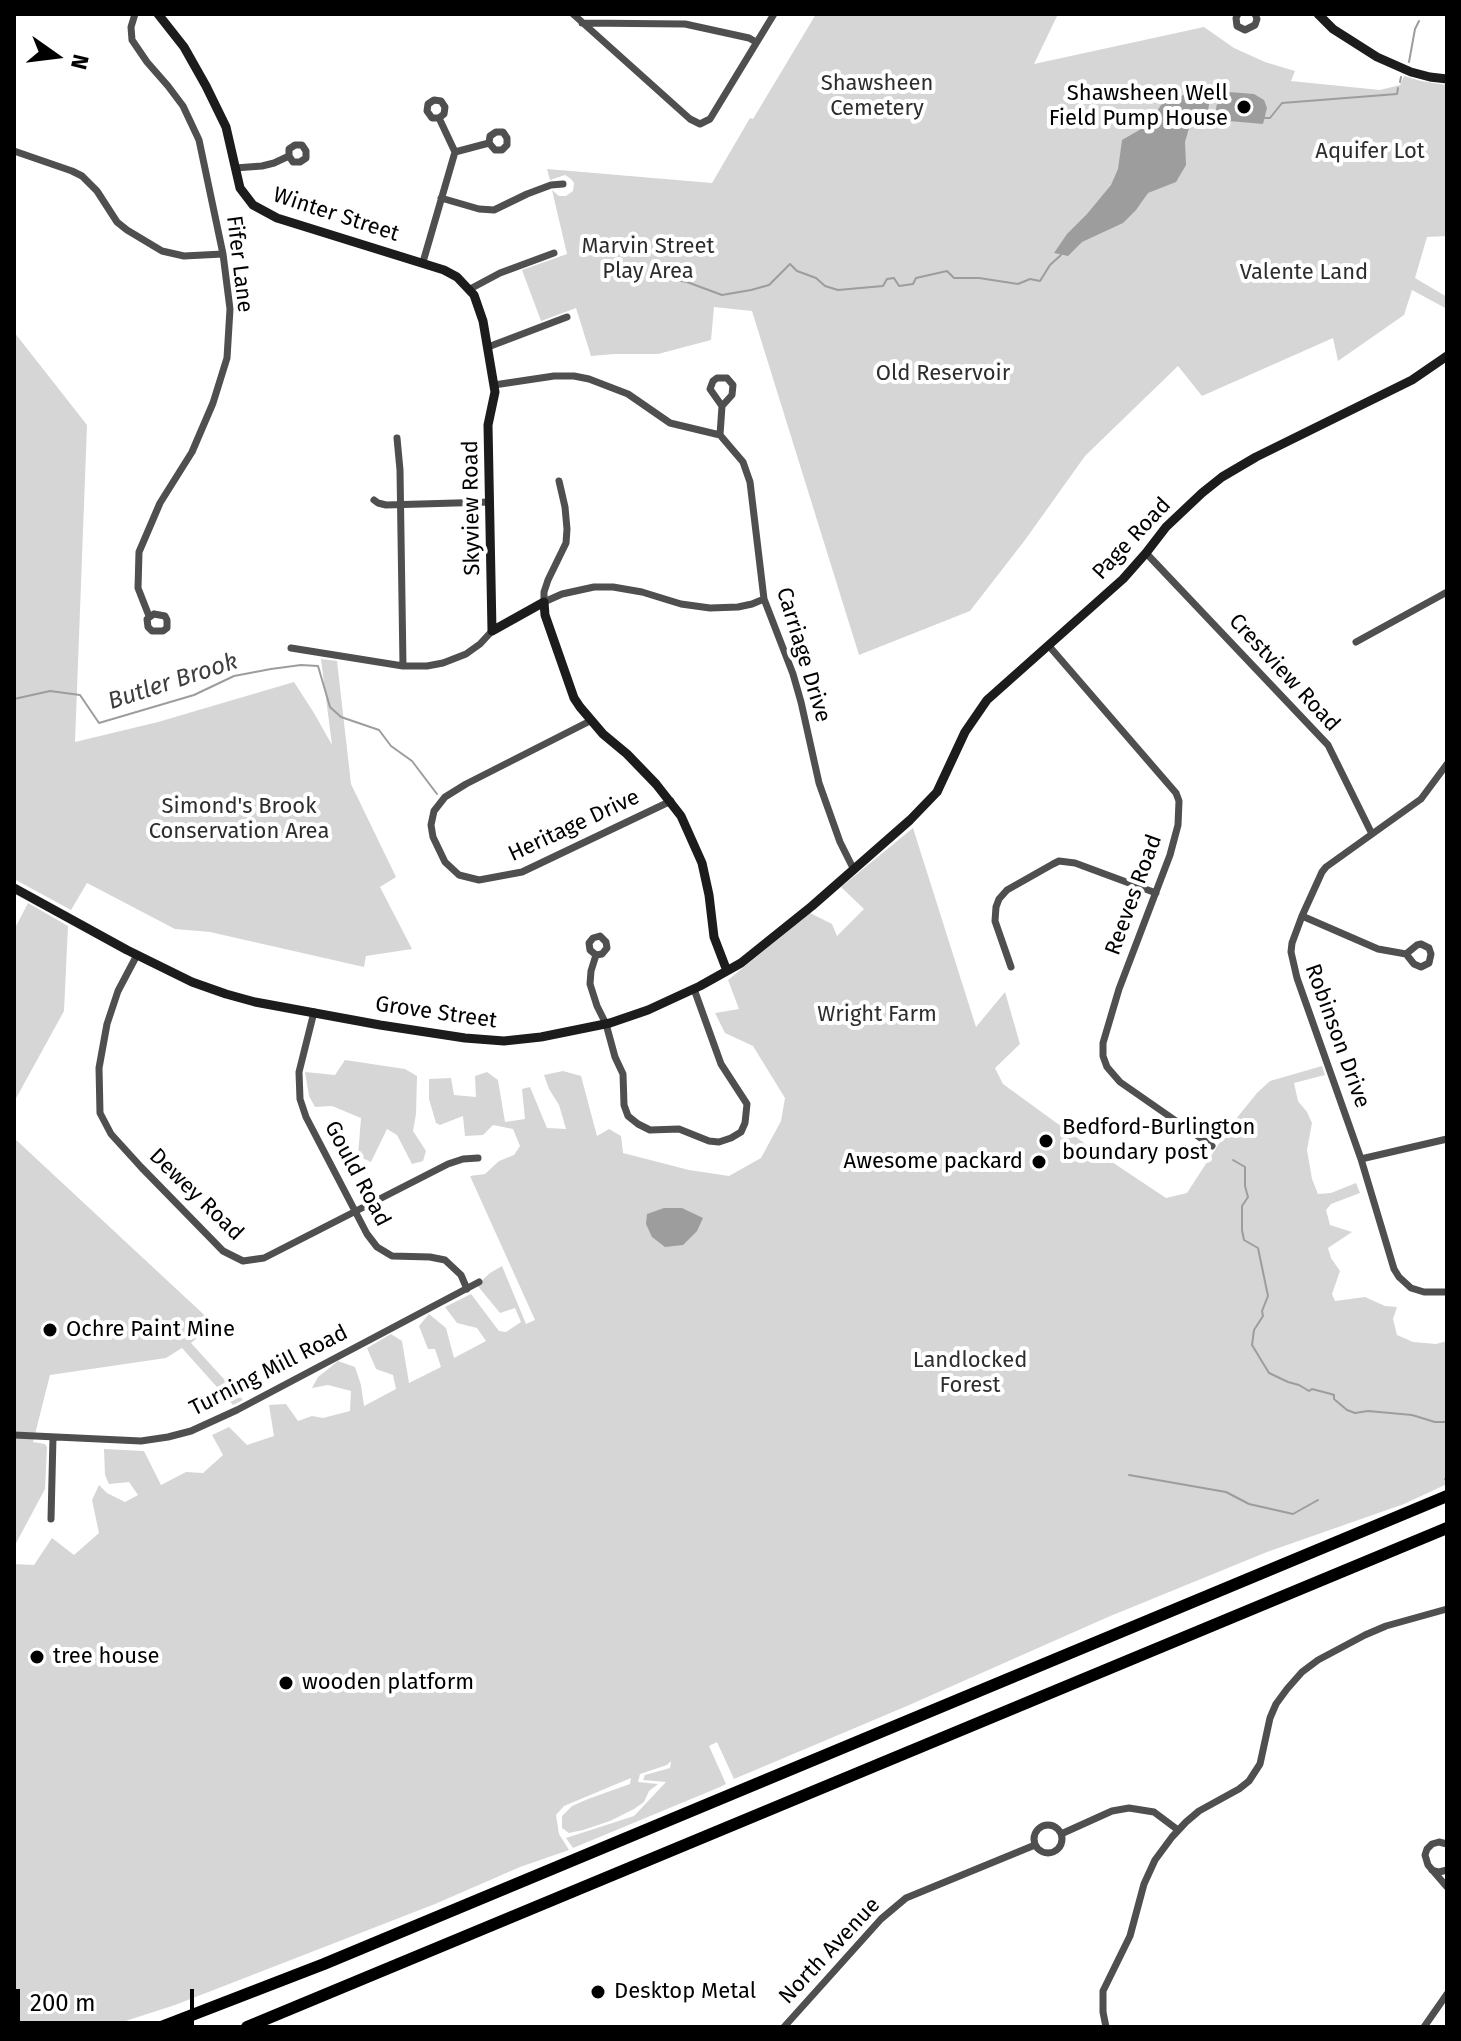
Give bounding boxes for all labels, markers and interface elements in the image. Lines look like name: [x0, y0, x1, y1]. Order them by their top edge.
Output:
north arrow: [16, 16, 96, 96]
text: N: [65, 52, 95, 72]
park label: Shawsheen Cemetery: [821, 71, 933, 122]
place label: Shawsheen Well Field Pump House: [1049, 81, 1228, 132]
marker: Shawsheen Well Field Pump House: [1235, 98, 1253, 116]
park label: Aquifer Lot: [1315, 139, 1425, 165]
street label: Winter Street: [270, 182, 402, 248]
street label: Fifer Lane: [220, 214, 258, 314]
park label: Marvin Street Play Area: [581, 234, 715, 286]
park label: Valente Land: [1240, 260, 1368, 286]
park label: Old Reservoir: [876, 361, 1010, 387]
street label: Skyview Road: [458, 440, 486, 576]
street label: Page Road: [1087, 492, 1177, 586]
street label: Carriage Drive: [770, 584, 836, 726]
street label: Crestview Road: [1223, 609, 1345, 737]
water label: Butler Brook: [104, 647, 242, 717]
street label: Heritage Drive: [504, 784, 644, 868]
park label: Simond's Brook Conservation Area: [149, 794, 329, 846]
street label: Reeves Road: [1100, 831, 1168, 959]
street label: Robinson Drive: [1299, 960, 1375, 1112]
street label: Grove Street: [373, 991, 499, 1035]
park label: Wright Farm: [817, 1002, 937, 1028]
place label: Bedford-Burlington boundary post: [1062, 1115, 1255, 1166]
street label: Gould Road: [318, 1117, 396, 1231]
marker: Bedford-Burlington boundary post: [1037, 1132, 1055, 1150]
street label: Dewey Road: [143, 1143, 249, 1247]
place label: Awesome packard: [844, 1149, 1023, 1175]
marker: Awesome packard: [1030, 1153, 1048, 1171]
place label: Ochre Paint Mine: [66, 1317, 235, 1343]
street label: Turning Mill Road: [186, 1320, 352, 1422]
marker: Ochre Paint Mine: [41, 1321, 59, 1339]
park label: Landlocked Forest: [913, 1348, 1027, 1400]
place label: tree house: [53, 1644, 159, 1670]
marker: tree house: [28, 1648, 46, 1666]
place label: wooden platform: [302, 1670, 474, 1696]
marker: wooden platform: [277, 1674, 295, 1692]
street label: North Avenue: [774, 1892, 886, 2010]
scale bar: [20, 1973, 198, 2023]
place label: Desktop Metal: [614, 1979, 756, 2005]
marker: Desktop Metal: [589, 1983, 607, 2001]
text: 200 m: [30, 1989, 96, 2017]

